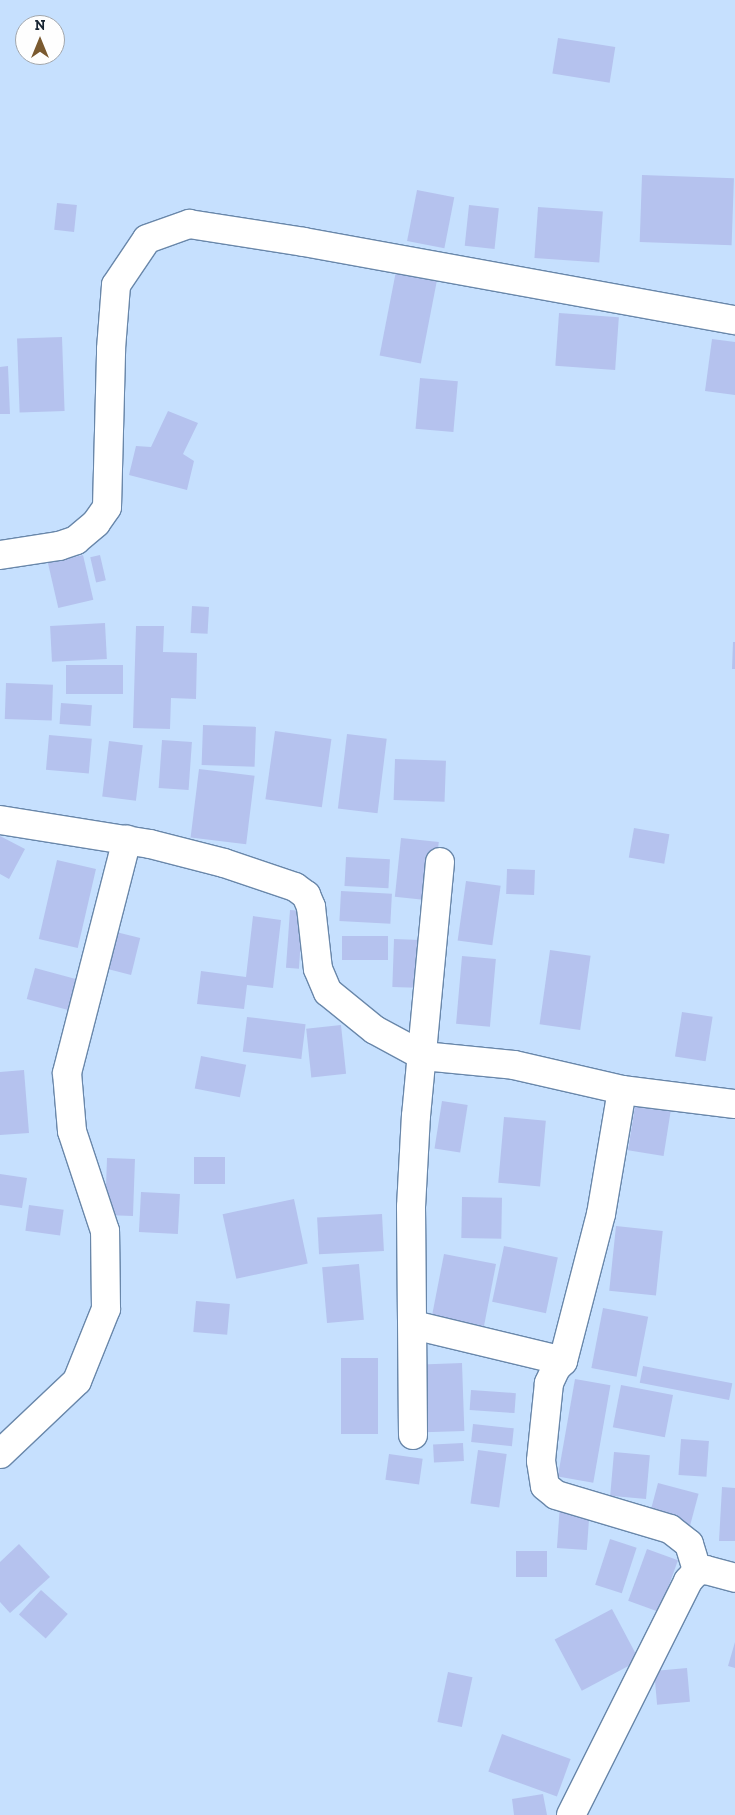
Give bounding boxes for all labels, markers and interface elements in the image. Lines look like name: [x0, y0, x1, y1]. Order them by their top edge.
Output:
north arrow: [15, 15, 65, 65]
text: N: [35, 17, 45, 34]

